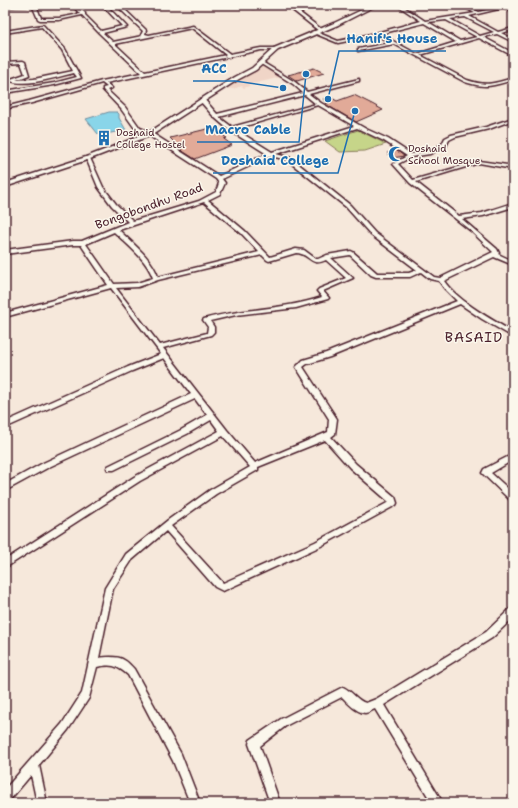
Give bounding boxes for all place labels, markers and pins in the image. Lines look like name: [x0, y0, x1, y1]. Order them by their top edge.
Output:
callout: Hanif's House: [339, 26, 446, 51]
callout: ACC: [193, 56, 235, 81]
callout: Macro Cable: [197, 117, 299, 142]
place label: Doshaid College Hostel: [116, 126, 185, 151]
building icon: Doshaid College Hostel: [95, 129, 113, 147]
place label: Doshaid School Mosque: [408, 142, 481, 167]
mosque icon: Doshaid School Mosque: [387, 145, 405, 163]
callout: Doshaid College: [213, 148, 338, 173]

